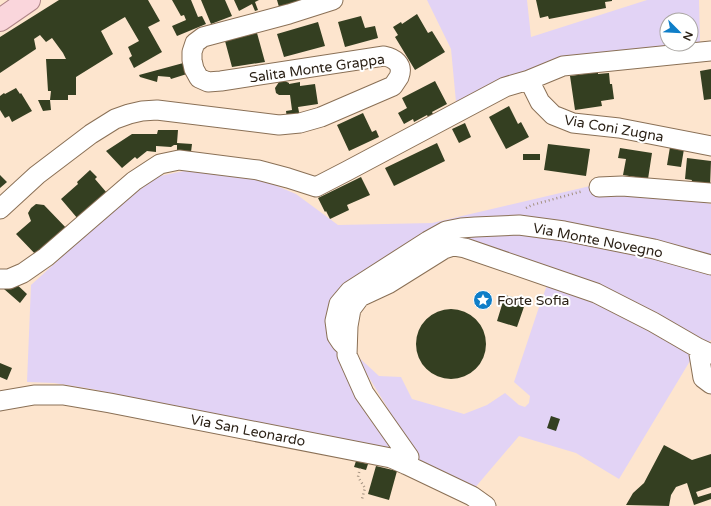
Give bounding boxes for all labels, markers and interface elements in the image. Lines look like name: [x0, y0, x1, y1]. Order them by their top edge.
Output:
north arrow: [659, 12, 699, 52]
text: N: [680, 29, 695, 43]
street label: Salita Monte Grappa: [248, 51, 386, 86]
street label: Via Coni Zugna: [563, 111, 665, 146]
street label: Via Monte Novegno: [531, 220, 664, 261]
place icon: Forte Sofia: [472, 289, 494, 311]
place label: Forte Sofia: [497, 292, 570, 309]
street label: Via San Leonardo: [189, 411, 307, 450]

